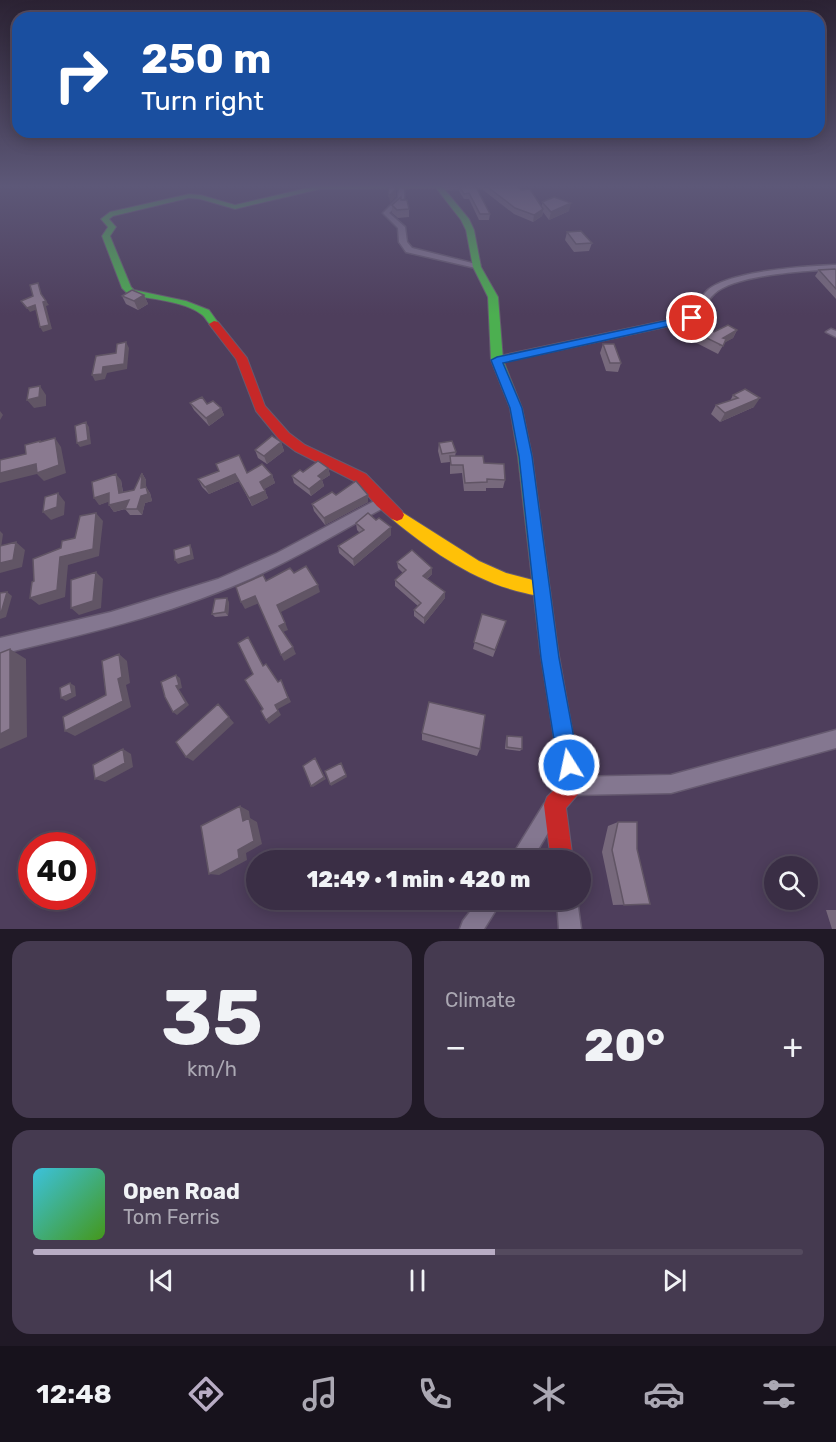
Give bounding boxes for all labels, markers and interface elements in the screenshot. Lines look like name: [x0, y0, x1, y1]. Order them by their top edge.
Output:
text: 250 m: [141, 34, 271, 84]
icon: right: [42, 36, 120, 114]
text: Turn right: [141, 85, 264, 117]
pin: [666, 292, 717, 343]
icon: arrive: [675, 301, 708, 334]
position arrow: [537, 733, 601, 797]
speed limit sign: 40: [18, 832, 96, 910]
map controls: [764, 856, 818, 910]
button: search: [764, 856, 818, 910]
text: 12:49 · 1 min · 420 m: [307, 866, 530, 893]
text: 35: [161, 971, 263, 1064]
text: Climate: [445, 988, 516, 1012]
text: 20°: [584, 1019, 665, 1072]
text: −: [445, 1027, 466, 1066]
text: +: [782, 1027, 803, 1066]
text: km/h: [187, 1057, 237, 1081]
text: Open Road: [123, 1178, 240, 1205]
text: Tom Ferris: [123, 1205, 220, 1229]
icon: previous: [145, 1264, 178, 1297]
icon: pause: [401, 1264, 434, 1297]
icon: next: [658, 1264, 691, 1297]
icon: directions: [185, 1373, 227, 1415]
icon: music: [299, 1373, 341, 1415]
icon: phone: [414, 1373, 456, 1415]
icon: climate: [528, 1373, 570, 1415]
icon: car: [643, 1373, 685, 1415]
icon: filters: [758, 1373, 800, 1415]
text: 12:48: [36, 1378, 112, 1410]

